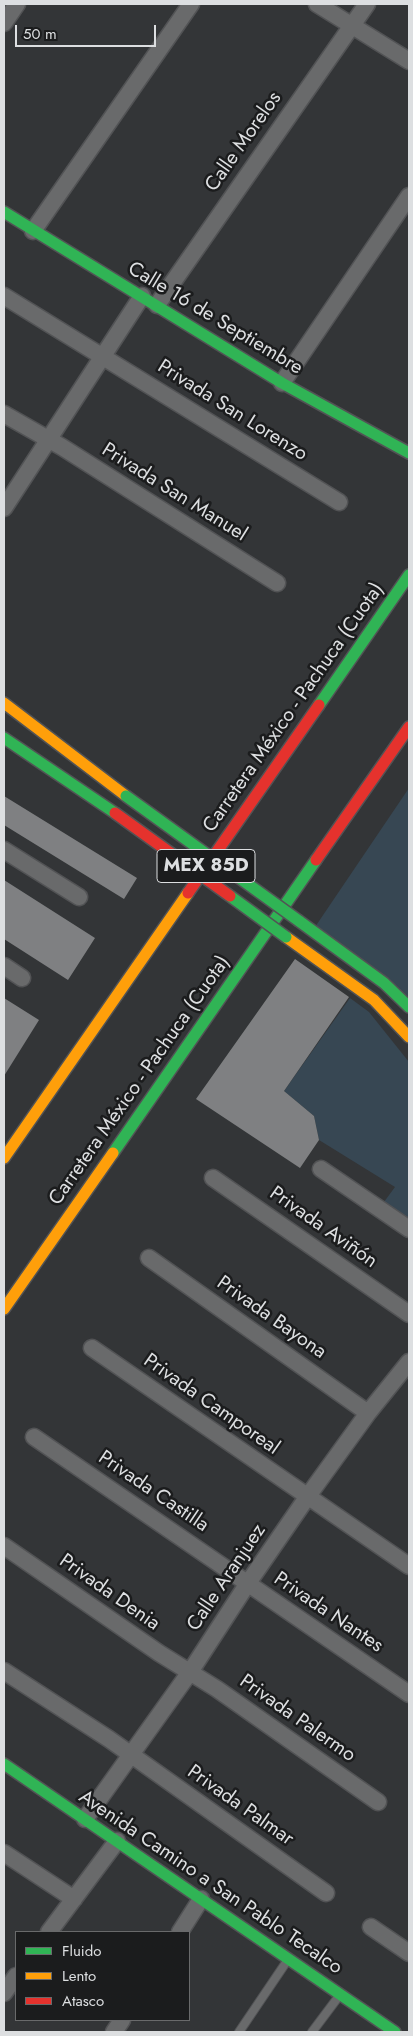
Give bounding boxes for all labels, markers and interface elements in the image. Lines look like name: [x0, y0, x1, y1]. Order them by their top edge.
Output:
scale bar: [18, 15, 159, 47]
text: 50 m: [23, 23, 57, 45]
street label: Calle Morelos: [201, 87, 287, 197]
street label: Calle 16 de Septiembre: [123, 257, 307, 381]
street label: Privada San Lorenzo: [153, 355, 311, 467]
street label: Privada San Manuel: [97, 439, 251, 547]
street label: Carretera México - Pachuca (Cuota): [198, 579, 390, 837]
road number: MEX 85D: [157, 849, 255, 882]
street label: Carretera México - Pachuca (Cuota): [44, 952, 236, 1210]
street label: Privada Aviñón: [264, 1182, 382, 1274]
street label: Privada Bayona: [212, 1271, 330, 1365]
street label: Privada Camporeal: [138, 1349, 284, 1461]
street label: Privada Castilla: [93, 1446, 213, 1538]
street label: Calle Aranjuez: [182, 1520, 272, 1636]
street label: Privada Denia: [54, 1550, 164, 1636]
street label: Privada Nantes: [269, 1568, 387, 1658]
street label: Privada Palermo: [234, 1670, 360, 1768]
street label: Privada Palmar: [182, 1760, 298, 1852]
street label: Avenida Camino a San Pablo Tecalco: [74, 1786, 346, 1980]
legend: [15, 1931, 190, 2021]
text: Fluido: [62, 1940, 101, 1962]
text: Lento: [62, 1965, 96, 1987]
text: Atasco: [62, 1990, 104, 2012]

